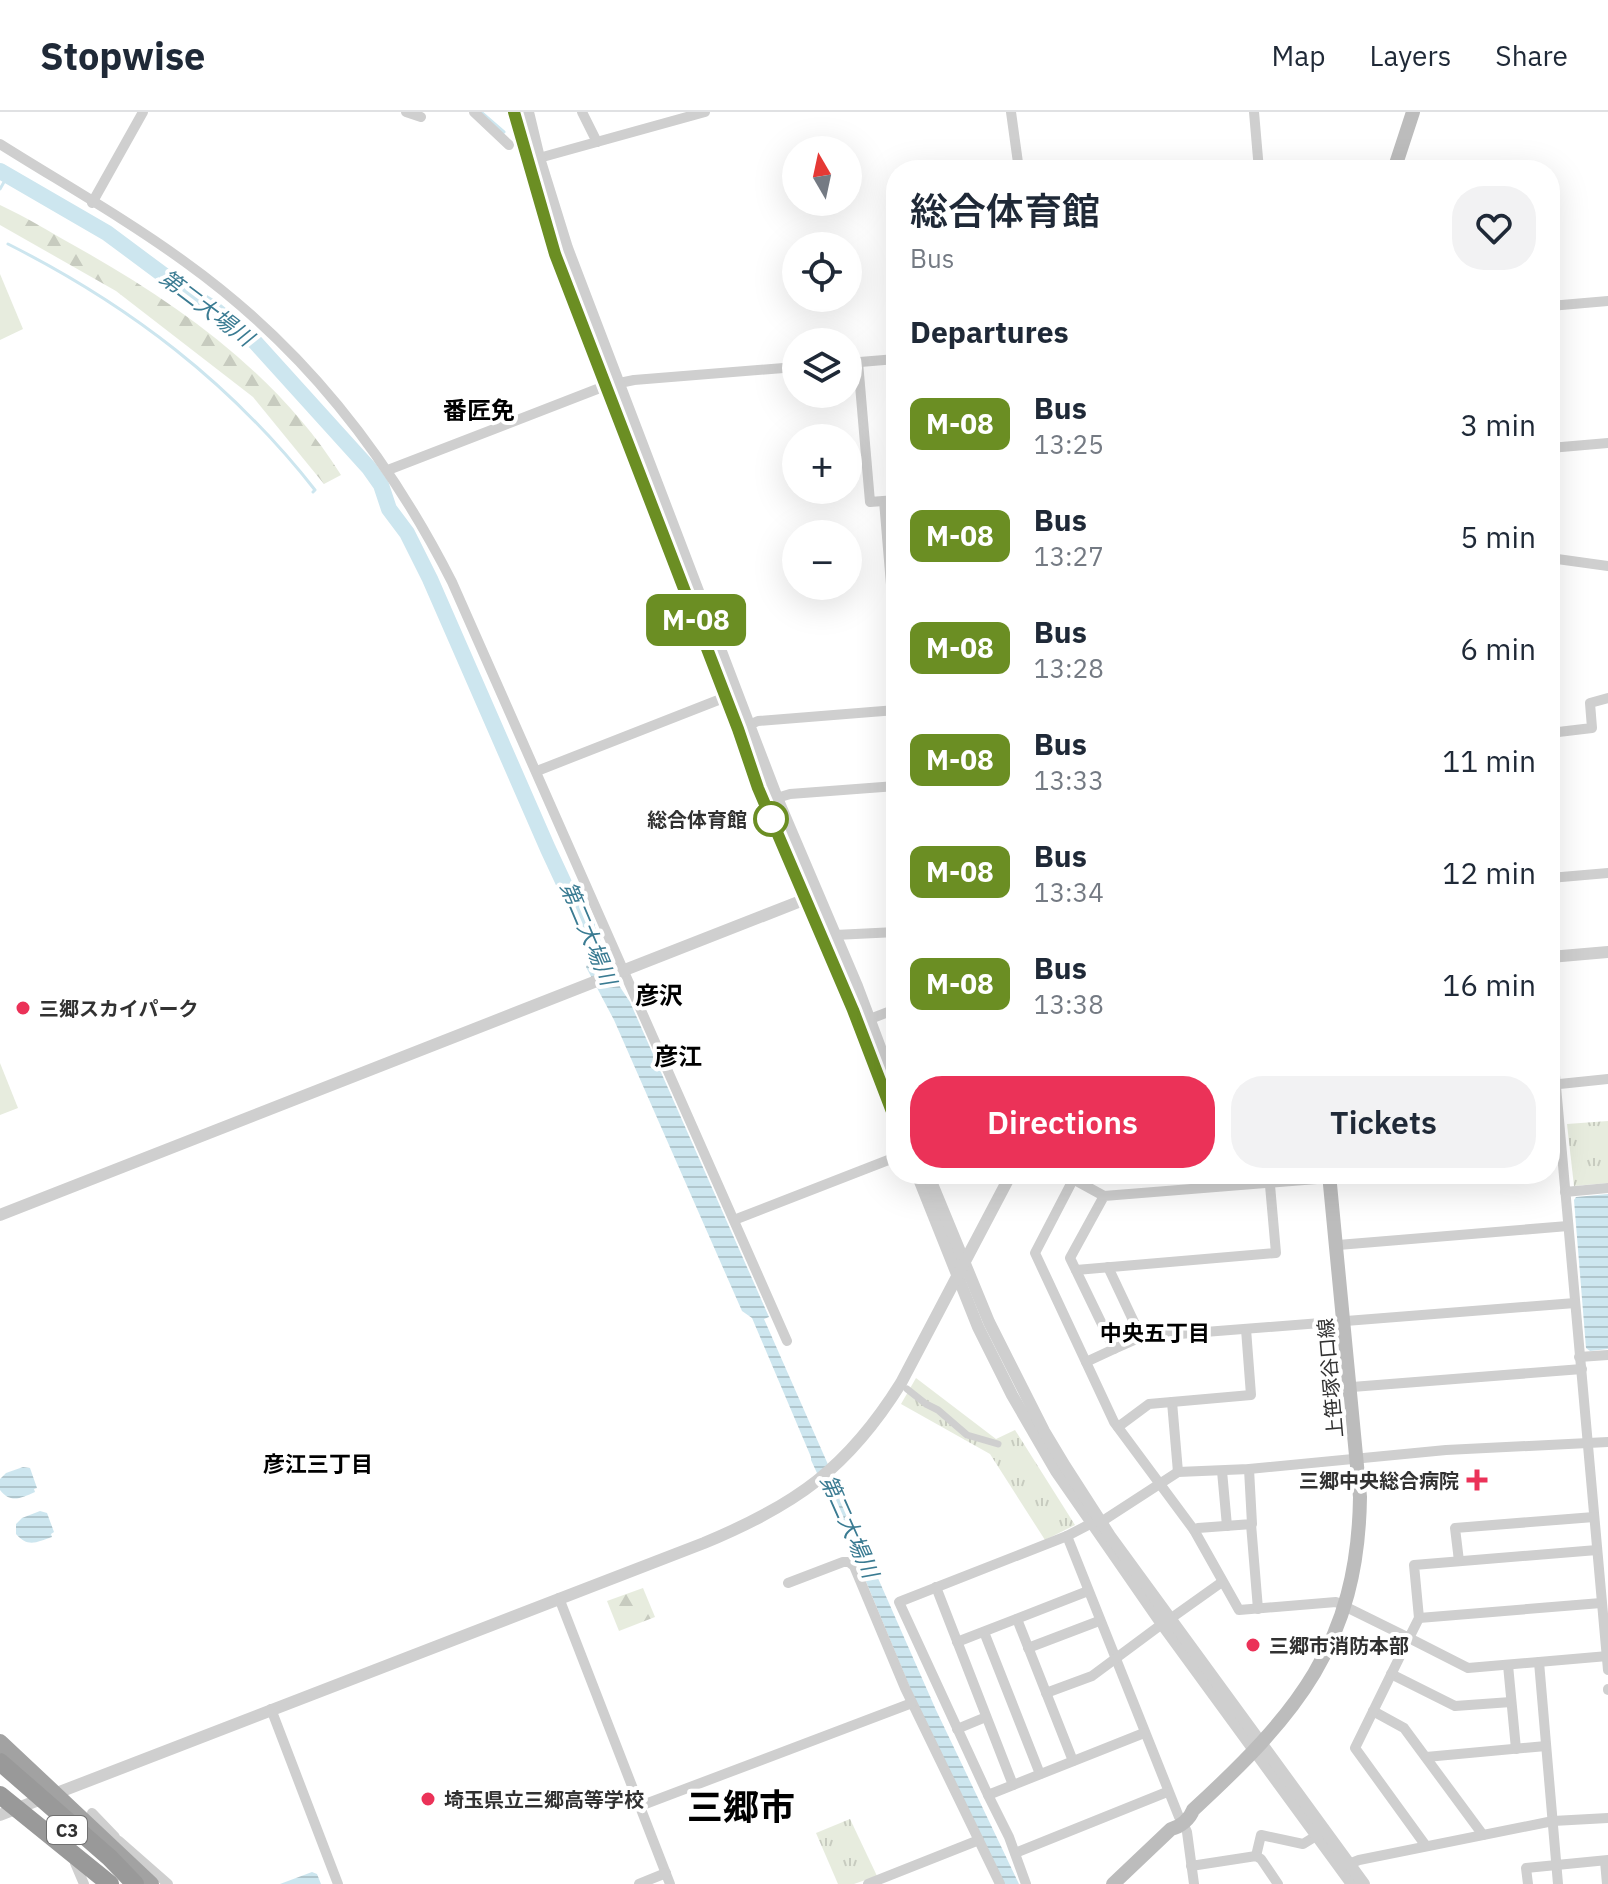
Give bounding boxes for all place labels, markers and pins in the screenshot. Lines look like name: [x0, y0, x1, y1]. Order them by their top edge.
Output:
marker: 総合体育館: [754, 802, 788, 836]
place label: 総合体育館: [647, 806, 747, 833]
place label: 三郷スカイパーク: [39, 995, 199, 1022]
marker: 三郷スカイパーク: [14, 999, 32, 1017]
place label: 三郷中央総合病院: [1299, 1467, 1459, 1494]
marker: 三郷中央総合病院: [1466, 1469, 1488, 1491]
place label: 三郷市消防本部: [1269, 1632, 1409, 1659]
marker: 三郷市消防本部: [1244, 1636, 1262, 1654]
place label: 埼玉県立三郷高等学校: [444, 1786, 644, 1813]
marker: 埼玉県立三郷高等学校: [419, 1790, 437, 1808]

